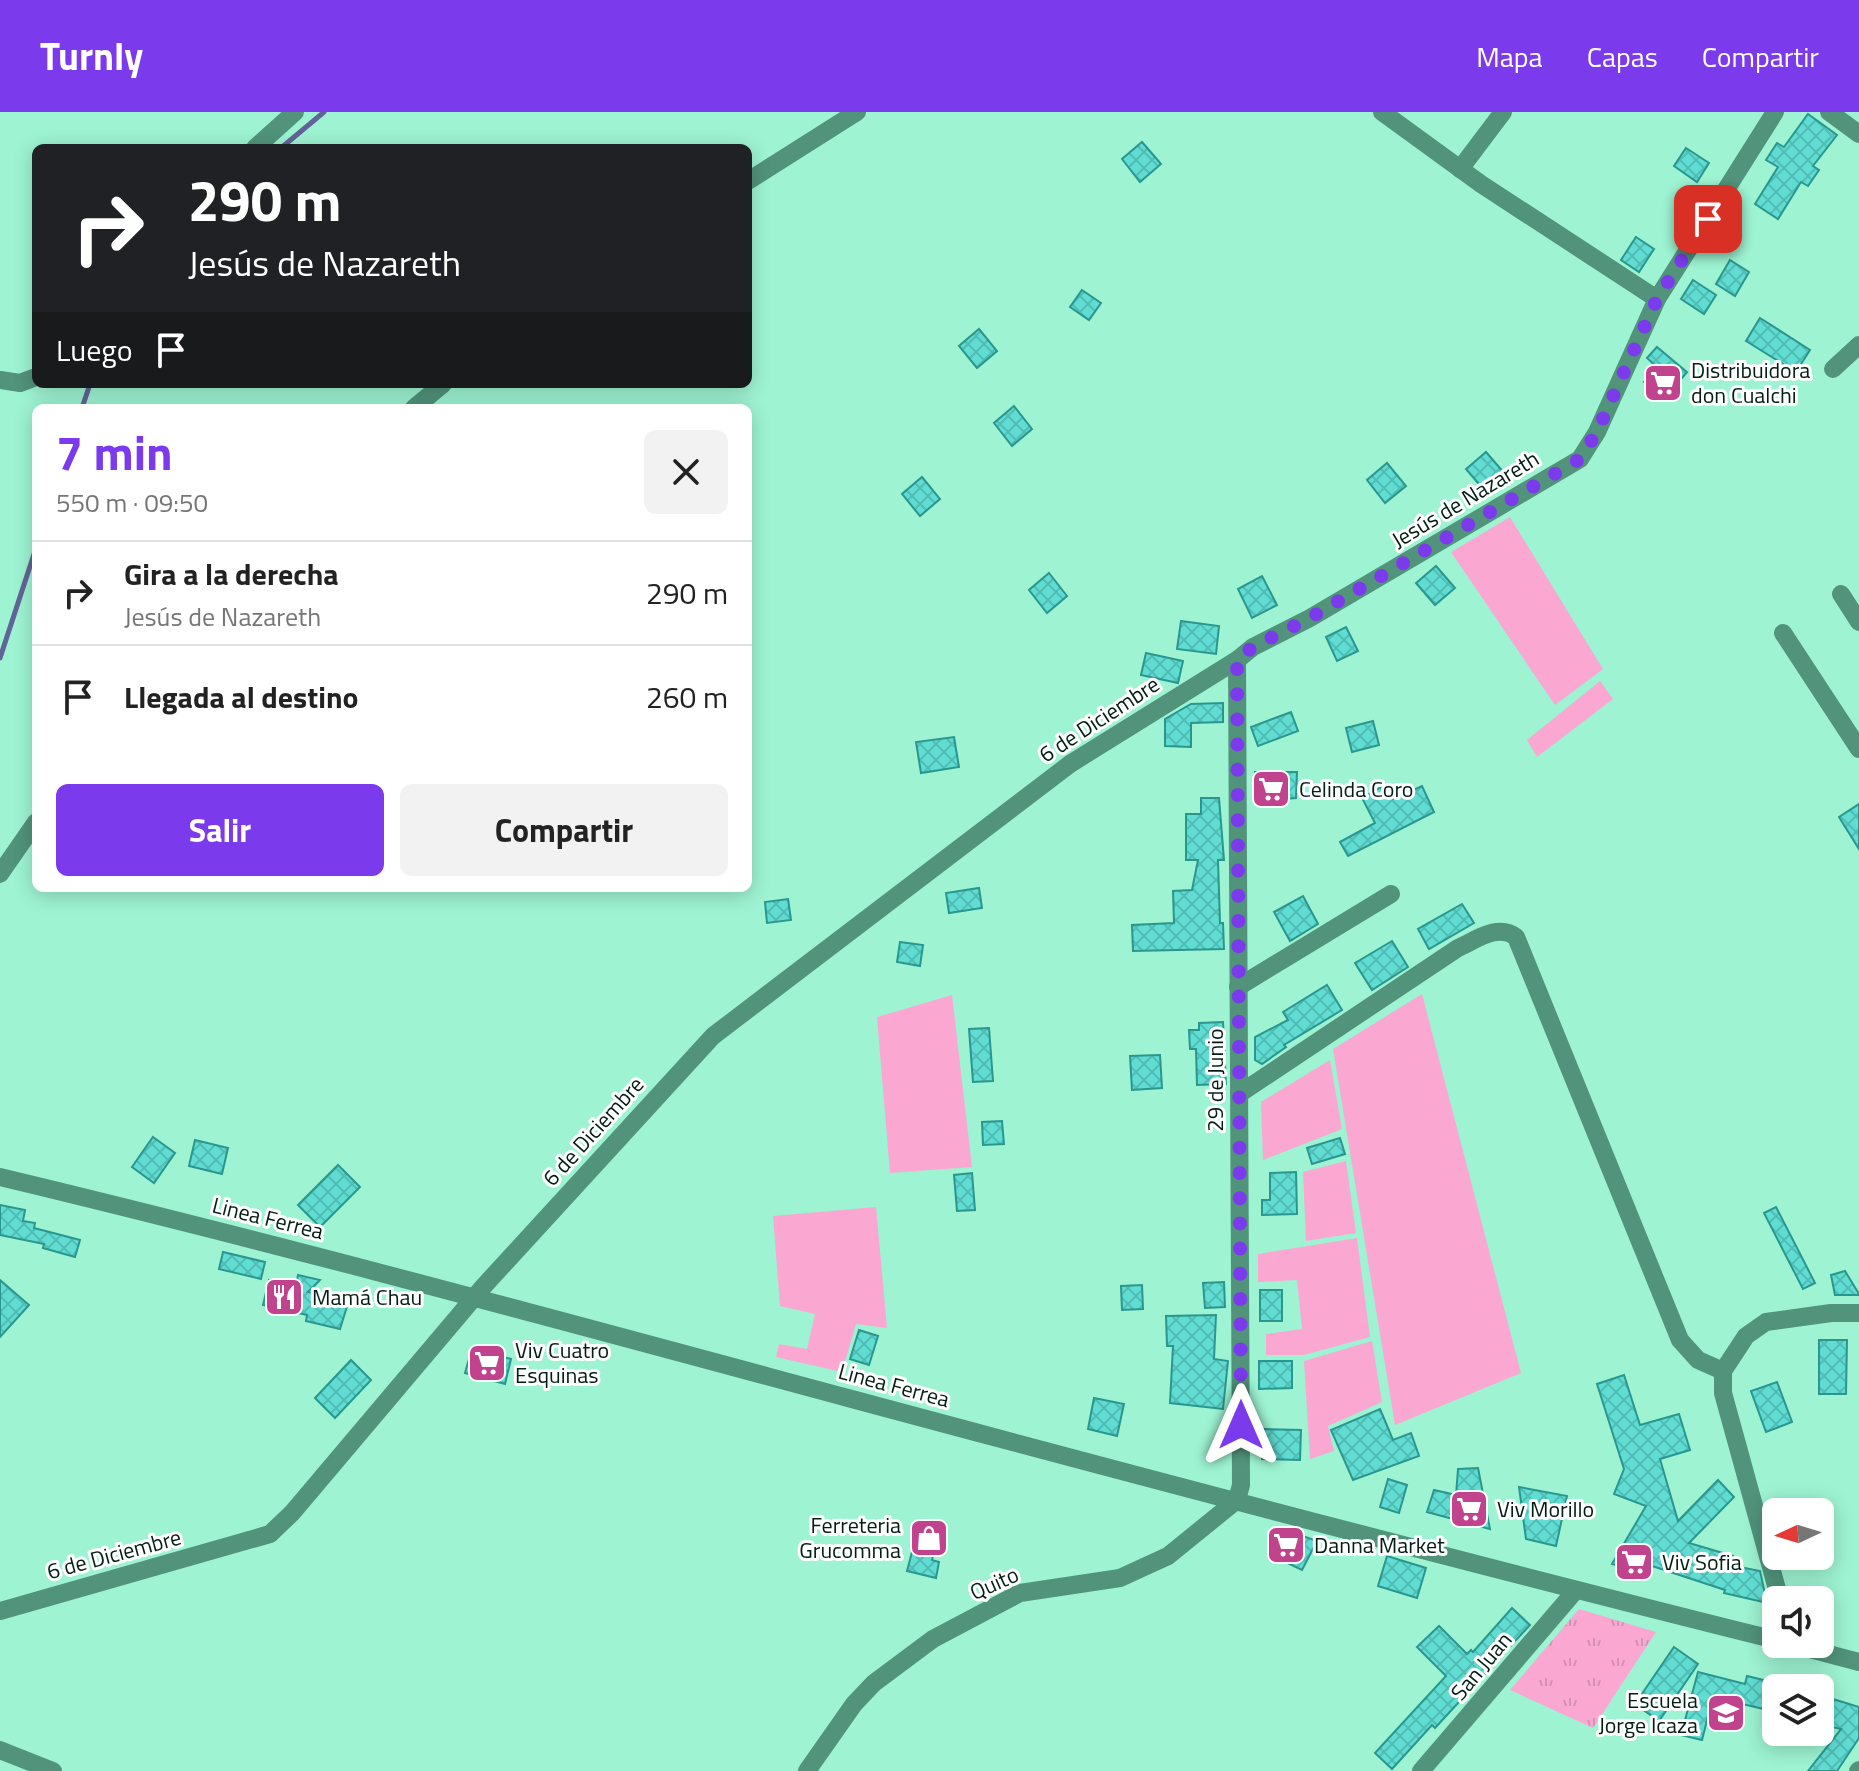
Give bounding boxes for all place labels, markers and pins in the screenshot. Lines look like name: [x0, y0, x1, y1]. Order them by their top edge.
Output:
pin: [1674, 185, 1742, 253]
place label: Distribuidora don Cualchi: [1691, 353, 1810, 412]
supermarket icon: Distribuidora don Cualchi: [1642, 362, 1684, 404]
supermarket icon: Celinda Coro: [1250, 768, 1292, 810]
place label: Celinda Coro: [1299, 772, 1413, 806]
restaurant icon: Mamá Chau: [263, 1276, 305, 1318]
place label: Mamá Chau: [312, 1280, 422, 1314]
place label: Viv Cuatro Esquinas: [515, 1333, 609, 1392]
supermarket icon: Viv Cuatro Esquinas: [466, 1342, 508, 1384]
supermarket icon: Viv Morillo: [1448, 1488, 1490, 1530]
place label: Viv Morillo: [1497, 1492, 1594, 1526]
place label: Ferreteria Grucomma: [799, 1508, 901, 1567]
shop icon: Ferreteria Grucomma: [908, 1517, 950, 1559]
supermarket icon: Danna Market: [1265, 1524, 1307, 1566]
place label: Danna Market: [1314, 1528, 1445, 1562]
supermarket icon: Viv Sofia: [1613, 1541, 1655, 1583]
place label: Viv Sofia: [1662, 1545, 1742, 1579]
place label: Escuela Jorge Icaza: [1598, 1683, 1698, 1742]
school or university icon: Escuela Jorge Icaza: [1705, 1692, 1747, 1734]

